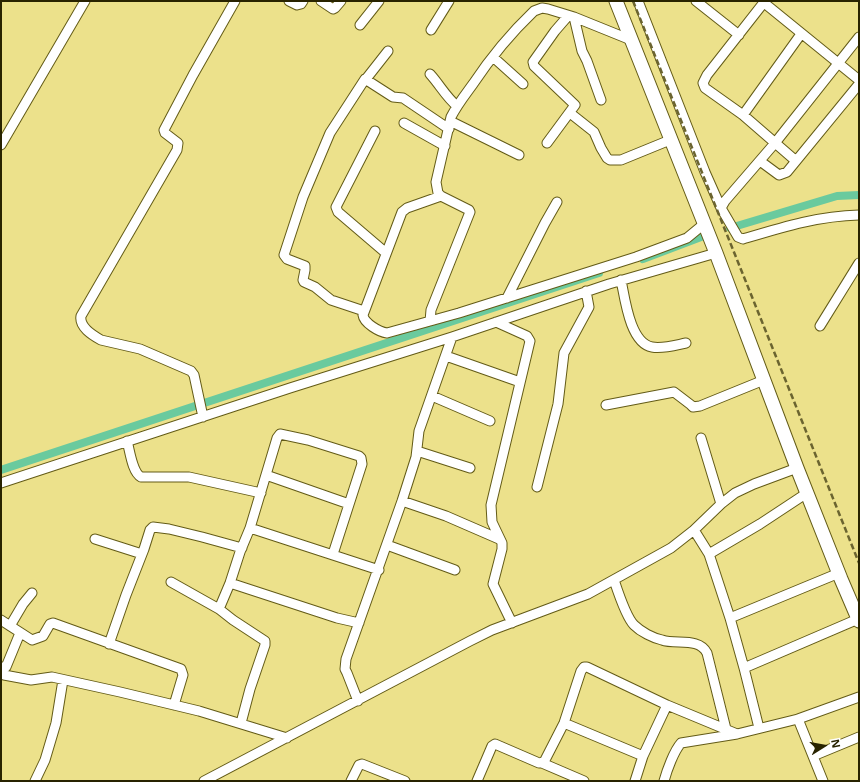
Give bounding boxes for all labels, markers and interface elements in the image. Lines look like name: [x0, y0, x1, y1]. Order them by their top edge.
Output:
north arrow: [804, 726, 844, 766]
text: N: [828, 738, 844, 749]

